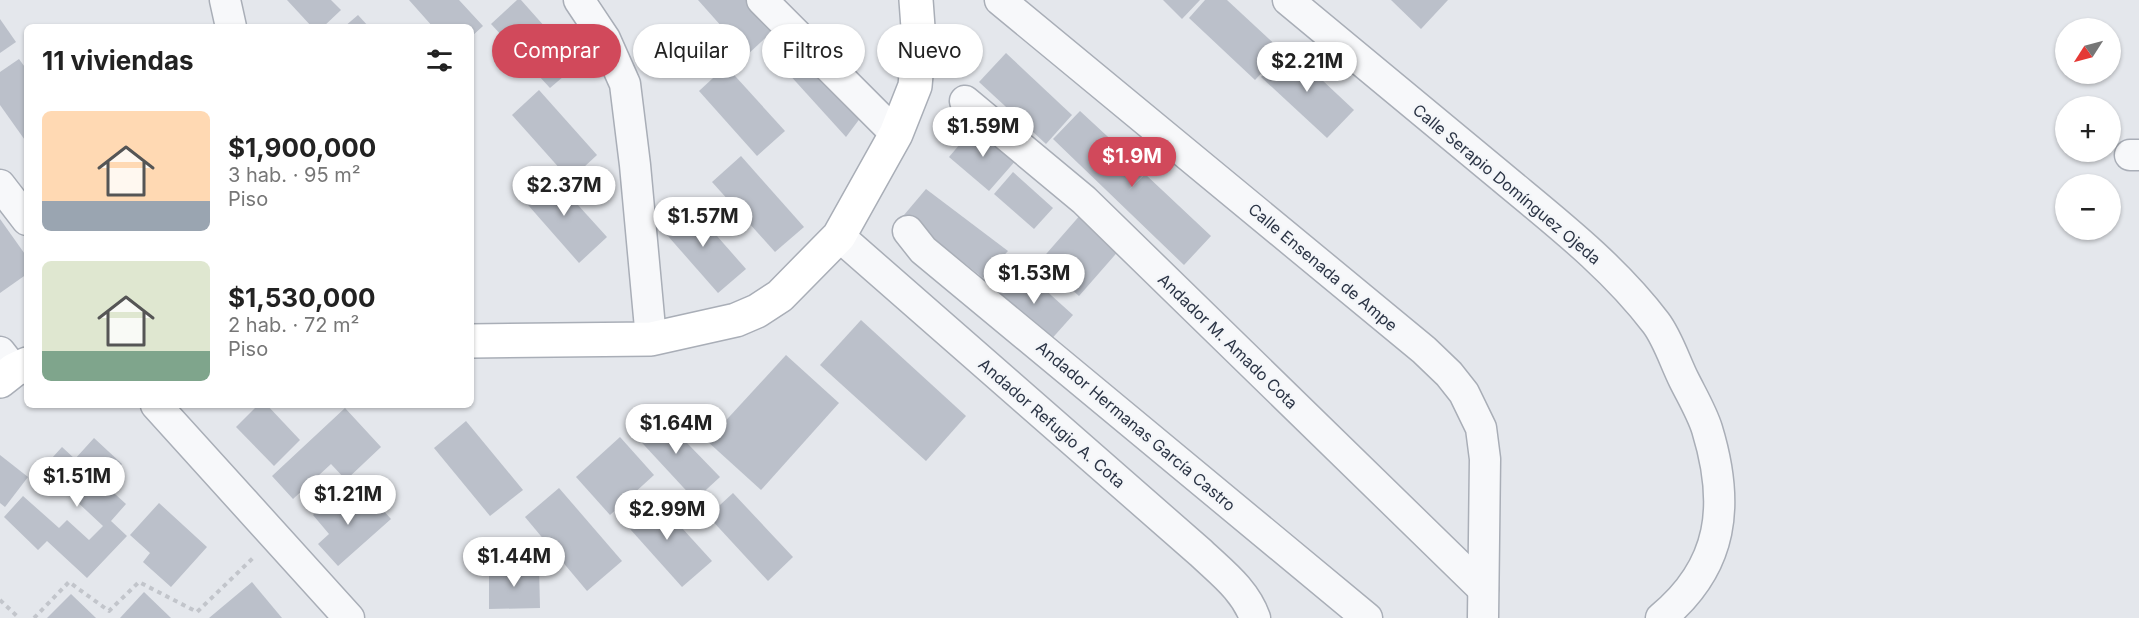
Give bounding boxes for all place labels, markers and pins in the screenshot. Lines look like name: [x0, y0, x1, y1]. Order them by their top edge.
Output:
pin: $2.21M: [1258, 42, 1356, 93]
pin: $1.59M: [934, 107, 1032, 158]
pin: $1.9M: [1090, 137, 1174, 188]
pin: $2.37M: [515, 166, 613, 217]
pin: $1.57M: [654, 197, 752, 248]
pin: $1.53M: [985, 254, 1083, 305]
pin: $1.64M: [627, 404, 725, 455]
pin: $1.51M: [28, 457, 126, 508]
pin: $1.21M: [299, 475, 397, 526]
pin: $2.99M: [618, 490, 716, 541]
pin: $1.44M: [465, 537, 563, 588]

